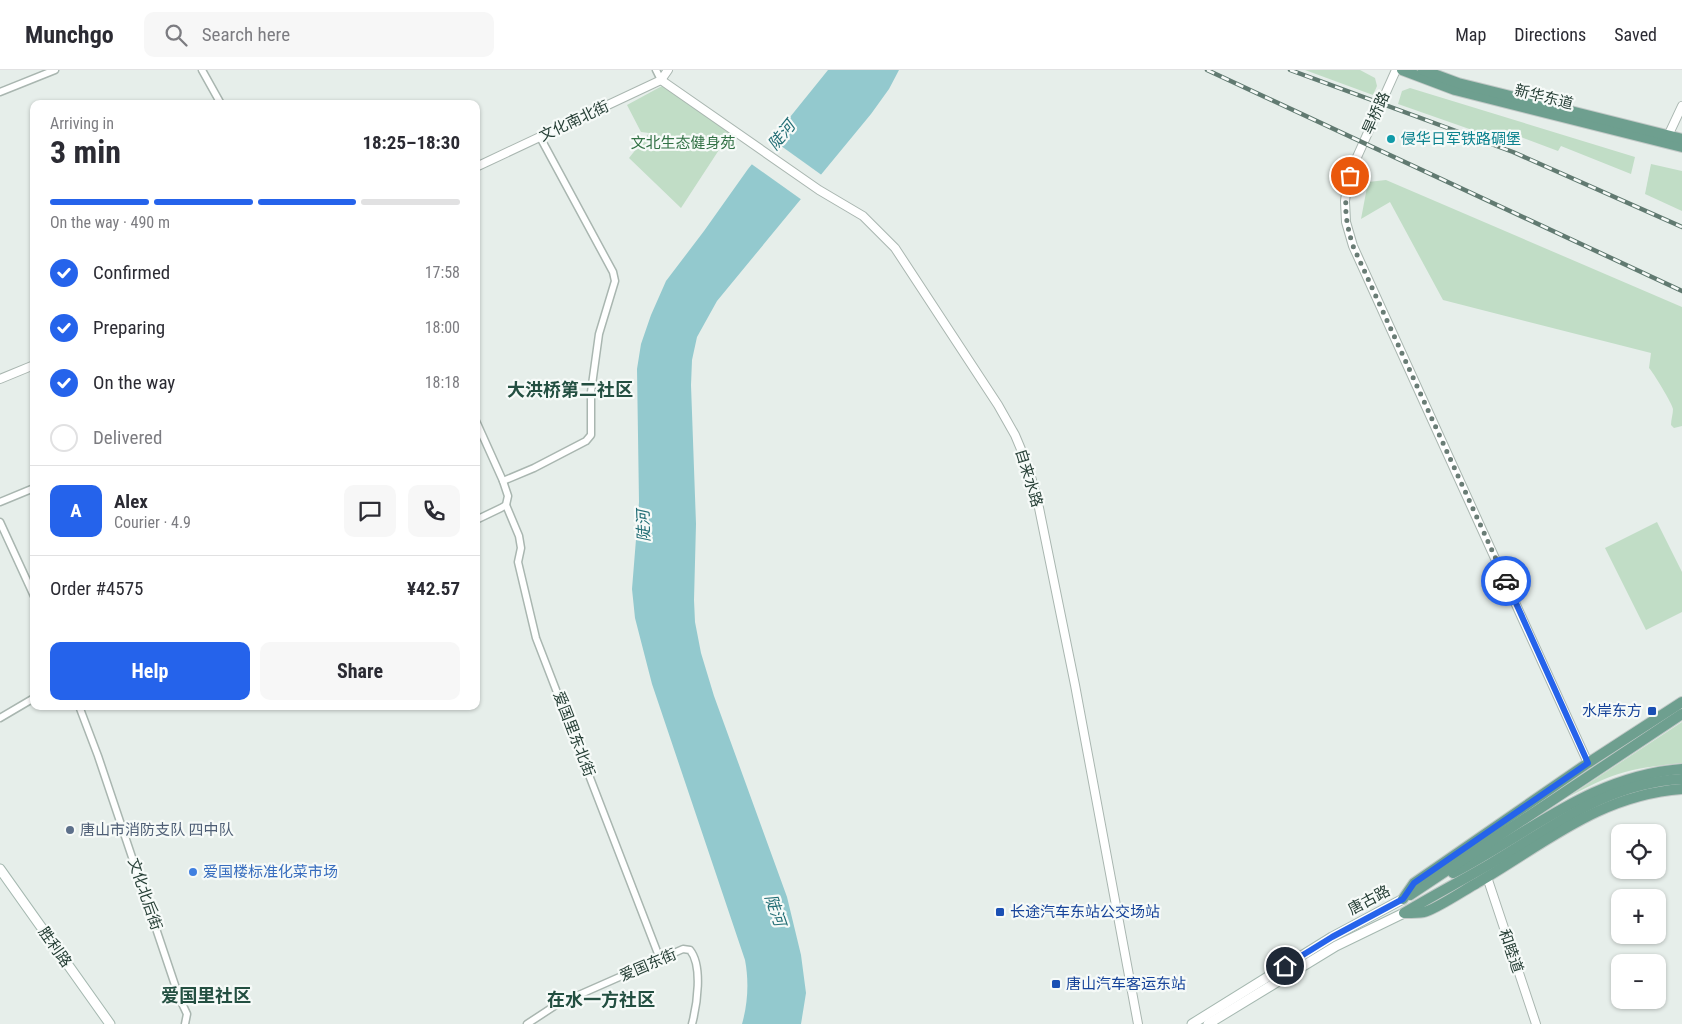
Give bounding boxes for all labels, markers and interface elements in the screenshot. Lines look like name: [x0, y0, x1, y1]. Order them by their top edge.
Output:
search box: [144, 12, 494, 57]
text: Munchgo: [25, 21, 114, 49]
icon: search: [162, 21, 190, 49]
text: Search here: [202, 23, 290, 46]
text: Map: [1455, 24, 1486, 45]
text: Directions: [1514, 24, 1586, 45]
text: Saved: [1614, 24, 1657, 45]
street label: 新华东道: [1513, 81, 1575, 113]
street label: 旱桥路: [1359, 89, 1393, 137]
street label: 文化南北街: [536, 97, 612, 145]
text: Arriving in: [50, 114, 114, 133]
water label: 陡河: [764, 115, 801, 154]
place label: 侵华日军铁路碉堡: [1401, 130, 1521, 148]
text: 18:25–18:30: [362, 131, 460, 154]
text: 3 min: [50, 133, 121, 171]
marker: 侵华日军铁路碉堡: [1385, 133, 1397, 145]
park label: 文北生态健身苑: [630, 134, 736, 152]
pin: [1329, 155, 1371, 197]
icon: bag: [1336, 162, 1364, 190]
text: On the way · 490 m: [50, 213, 170, 232]
icon: check: [50, 259, 78, 287]
text: Confirmed: [93, 261, 170, 284]
text: 17:58: [425, 263, 460, 282]
icon: check: [50, 314, 78, 342]
text: Preparing: [93, 316, 165, 339]
text: 18:00: [425, 318, 460, 337]
icon: check: [50, 369, 78, 397]
text: On the way: [93, 371, 175, 394]
text: 18:18: [425, 373, 460, 392]
district label: 大洪桥第二社区: [507, 379, 633, 400]
text: Delivered: [93, 426, 162, 449]
street label: 自来水路: [1012, 447, 1046, 509]
button: chat: [344, 485, 396, 537]
button: phone: [408, 485, 460, 537]
text: Alex: [114, 490, 148, 513]
text: A: [70, 499, 82, 522]
water label: 陡河: [633, 507, 654, 542]
text: Courier · 4.9: [114, 513, 191, 532]
courier: [1481, 556, 1531, 606]
icon: car: [1492, 567, 1520, 595]
text: Order #4575: [50, 577, 143, 600]
text: ¥42.57: [407, 577, 460, 600]
button: Help: [50, 642, 250, 700]
button: Share: [260, 642, 460, 700]
street label: 爱国里东北街: [549, 689, 599, 779]
place label: 水岸东方: [1582, 702, 1642, 720]
marker: 水岸东方: [1646, 705, 1658, 717]
place label: 唐山市消防支队 四中队: [80, 821, 233, 839]
marker: 唐山市消防支队 四中队: [64, 824, 76, 836]
map controls: [1611, 824, 1666, 1009]
button: locate: [1611, 824, 1666, 879]
street label: 文化北后街: [124, 856, 166, 932]
place label: 爱国楼标准化菜市场: [203, 863, 338, 881]
marker: 爱国楼标准化菜市场: [187, 866, 199, 878]
street label: 唐古路: [1345, 881, 1393, 919]
button: +: [1611, 889, 1666, 944]
water label: 陡河: [761, 892, 791, 931]
place label: 长途汽车东站公交场站: [1010, 903, 1160, 921]
marker: 长途汽车东站公交场站: [994, 906, 1006, 918]
street label: 胜利路: [35, 923, 75, 971]
street label: 和睦道: [1495, 927, 1527, 975]
street label: 爱国东街: [617, 945, 679, 985]
pin: [1264, 945, 1306, 987]
icon: home: [1271, 952, 1299, 980]
button: −: [1611, 954, 1666, 1009]
place label: 唐山汽车客运东站: [1066, 975, 1186, 993]
marker: 唐山汽车客运东站: [1050, 978, 1062, 990]
district label: 爱国里社区: [161, 985, 251, 1006]
district label: 在水一方社区: [547, 989, 655, 1010]

